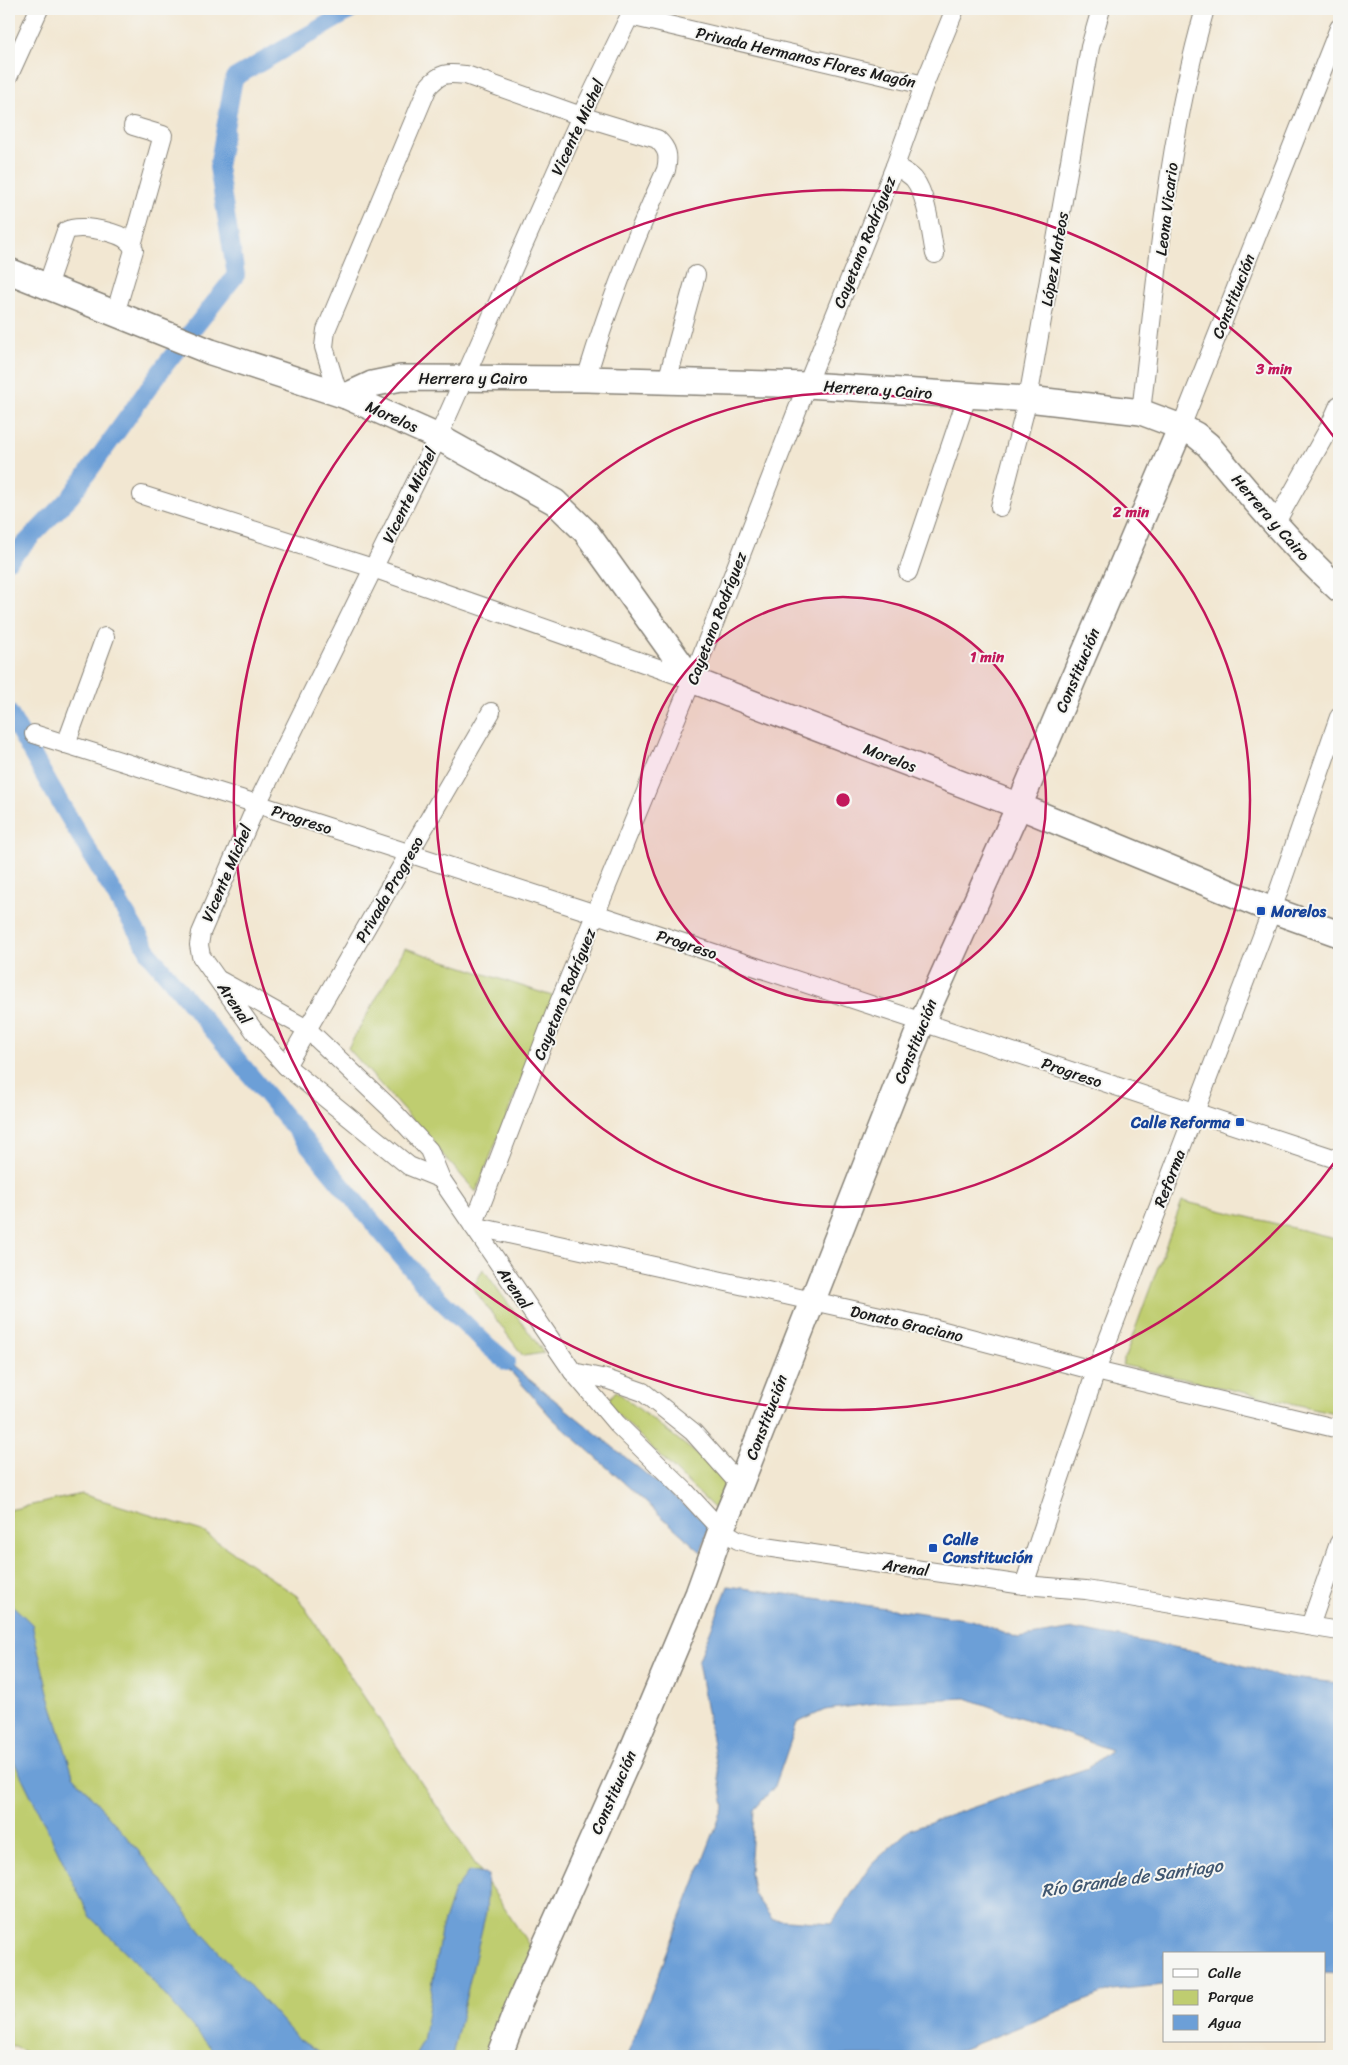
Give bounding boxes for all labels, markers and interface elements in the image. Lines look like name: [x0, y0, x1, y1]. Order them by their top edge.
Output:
street label: Privada Hermanos Flores Magón: [693, 18, 919, 97]
street label: Vicente Michel: [542, 74, 613, 180]
street label: Leona Vicario: [1146, 161, 1187, 257]
street label: Cayetano Rodríguez: [825, 171, 904, 313]
street label: López Mateos: [1032, 209, 1077, 309]
street label: Constitución: [1203, 249, 1264, 343]
text: 3 min: [1255, 356, 1293, 382]
street label: Herrera y Cairo: [418, 364, 528, 393]
street label: Herrera y Cairo: [823, 371, 933, 408]
street label: Morelos: [361, 392, 423, 441]
street label: Vicente Michel: [374, 442, 445, 548]
street label: Herrera y Cairo: [1224, 467, 1317, 568]
text: 2 min: [1112, 499, 1150, 525]
street label: Cayetano Rodríguez: [678, 547, 755, 689]
street label: Constitución: [1047, 623, 1108, 717]
text: 1 min: [970, 644, 1005, 670]
street label: Morelos: [859, 734, 921, 781]
centre of rings: [834, 791, 852, 809]
street label: Progreso: [268, 796, 336, 843]
street label: Vicente Michel: [193, 819, 260, 927]
street label: Privada Progreso: [347, 830, 432, 948]
place label: Morelos: [1270, 897, 1326, 926]
marker: Morelos: [1255, 905, 1267, 917]
street label: Progreso: [653, 921, 721, 968]
street label: Cayetano Rodríguez: [525, 923, 604, 1065]
street label: Arenal: [209, 975, 260, 1031]
street label: Constitución: [885, 994, 946, 1088]
street label: Progreso: [1038, 1049, 1106, 1096]
place label: Calle Reforma: [1130, 1108, 1231, 1137]
marker: Calle Reforma: [1234, 1116, 1246, 1128]
street label: Reforma: [1145, 1145, 1194, 1211]
street label: Arenal: [489, 1260, 540, 1316]
street label: Donato Graciano: [848, 1296, 966, 1351]
street label: Constitución: [737, 1370, 796, 1464]
place label: Calle Constitución: [942, 1525, 1033, 1572]
marker: Calle Constitución: [927, 1542, 939, 1554]
street label: Arenal: [880, 1550, 931, 1585]
street label: Constitución: [582, 1745, 645, 1839]
water label: Río Grande de Santiago: [1039, 1849, 1227, 1907]
legend: [1163, 1952, 1326, 2042]
text: Calle: [1208, 1960, 1241, 1986]
text: Parque: [1208, 1984, 1253, 2010]
text: Agua: [1207, 2010, 1241, 2036]

